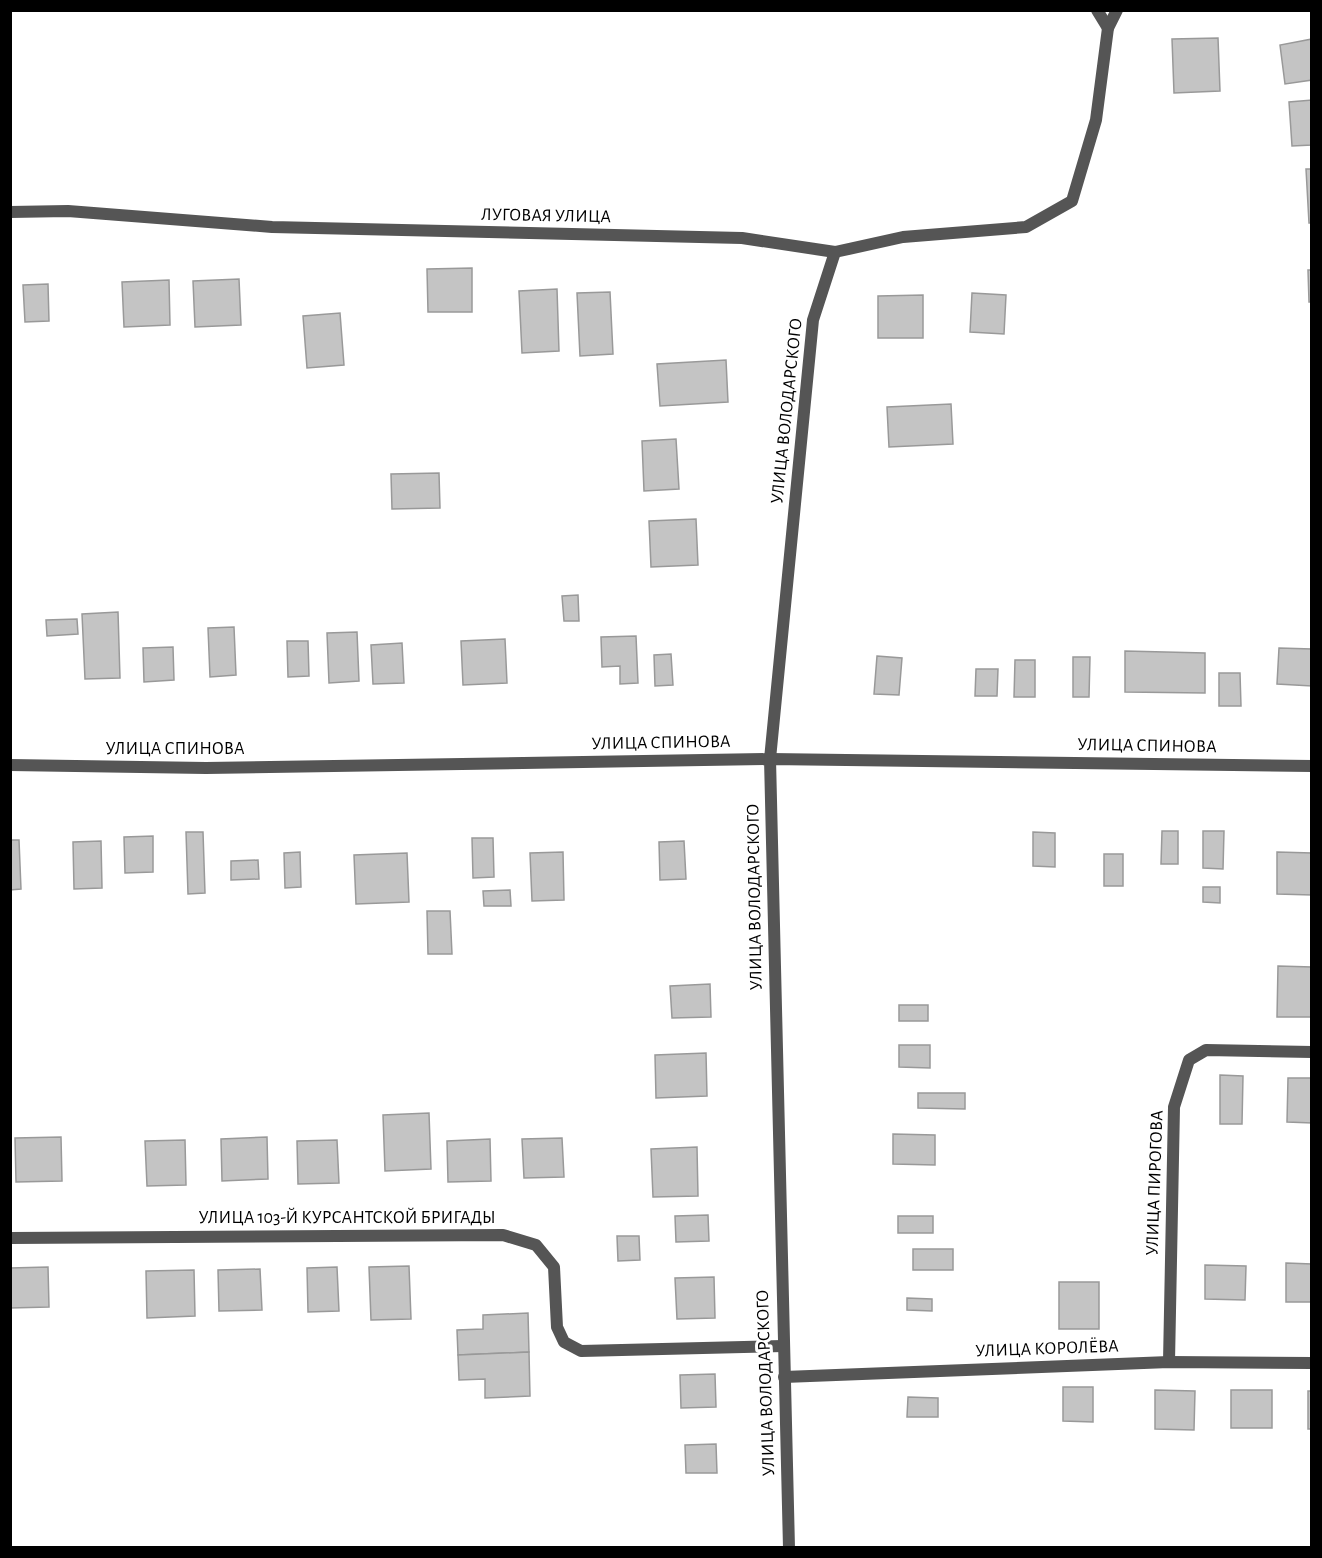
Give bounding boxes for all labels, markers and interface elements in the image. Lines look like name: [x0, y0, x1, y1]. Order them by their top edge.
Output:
street label: ЛУГОВАЯ УЛИЦА: [481, 206, 611, 226]
street label: УЛИЦА ВОЛОДАРСКОГО: [768, 317, 806, 505]
street label: УЛИЦА СПИНОВА: [591, 733, 731, 753]
street label: УЛИЦА СПИНОВА: [1077, 736, 1217, 756]
street label: УЛИЦА СПИНОВА: [105, 740, 245, 758]
street label: УЛИЦА ВОЛОДАРСКОГО: [744, 804, 766, 990]
street label: УЛИЦА ПИРОГОВА: [1143, 1110, 1167, 1256]
street label: УЛИЦА 103-Й КУРСАНТСКОЙ БРИГАДЫ: [198, 1207, 496, 1227]
street label: УЛИЦА ВОЛОДАРСКОГО: [754, 1289, 778, 1477]
street label: УЛИЦА КОРОЛЁВА: [975, 1335, 1119, 1360]

